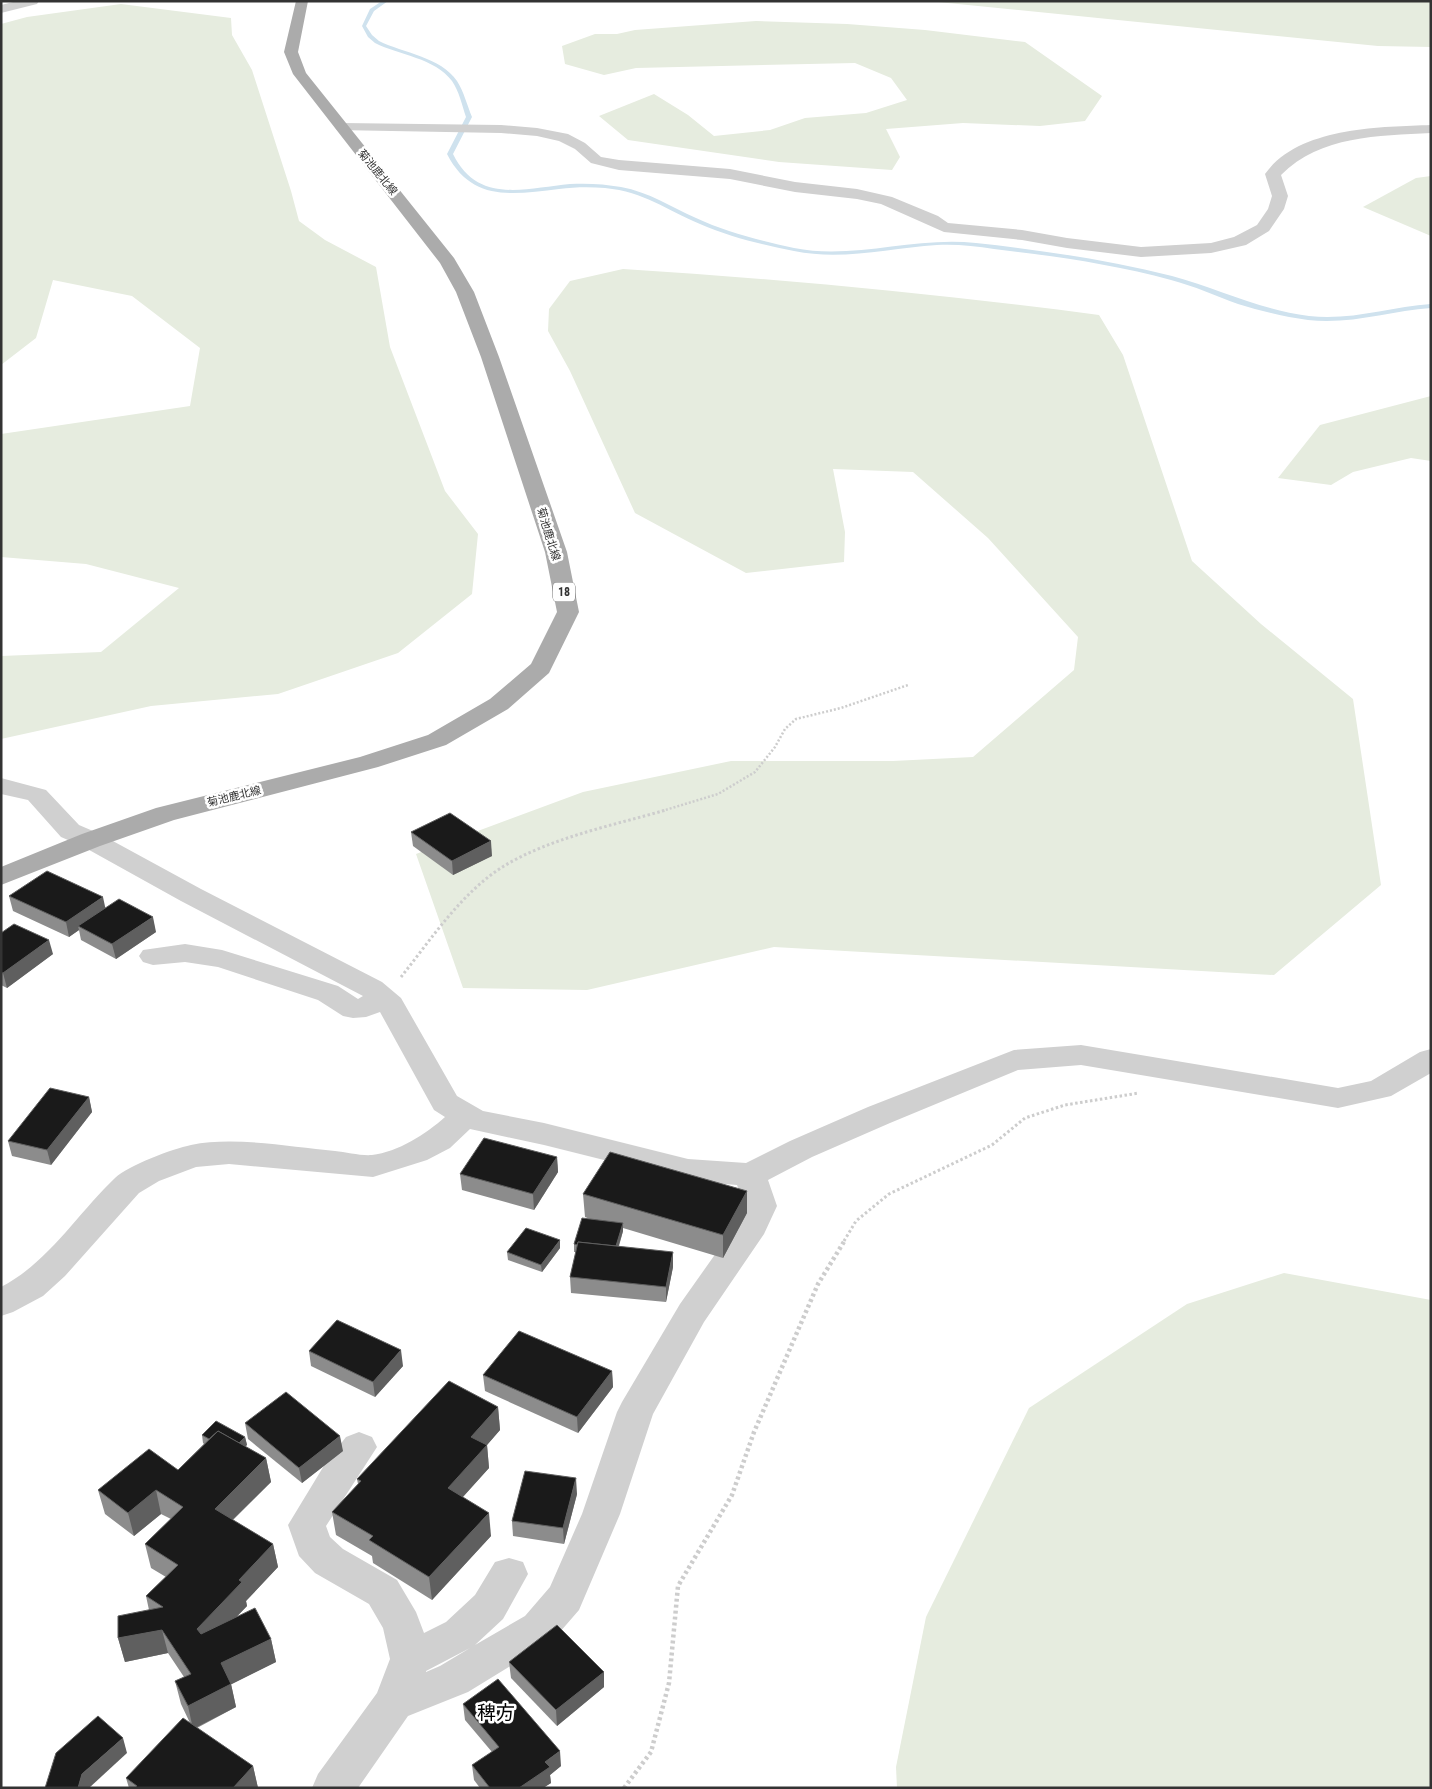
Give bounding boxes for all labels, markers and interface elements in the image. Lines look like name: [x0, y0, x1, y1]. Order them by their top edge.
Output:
street label: 菊池鹿北線: [355, 147, 400, 198]
street label: 菊池鹿北線: [534, 506, 563, 562]
road number: 18: [553, 582, 575, 602]
street label: 菊池鹿北線: [206, 784, 262, 809]
district label: 稗方: [477, 1701, 515, 1724]

